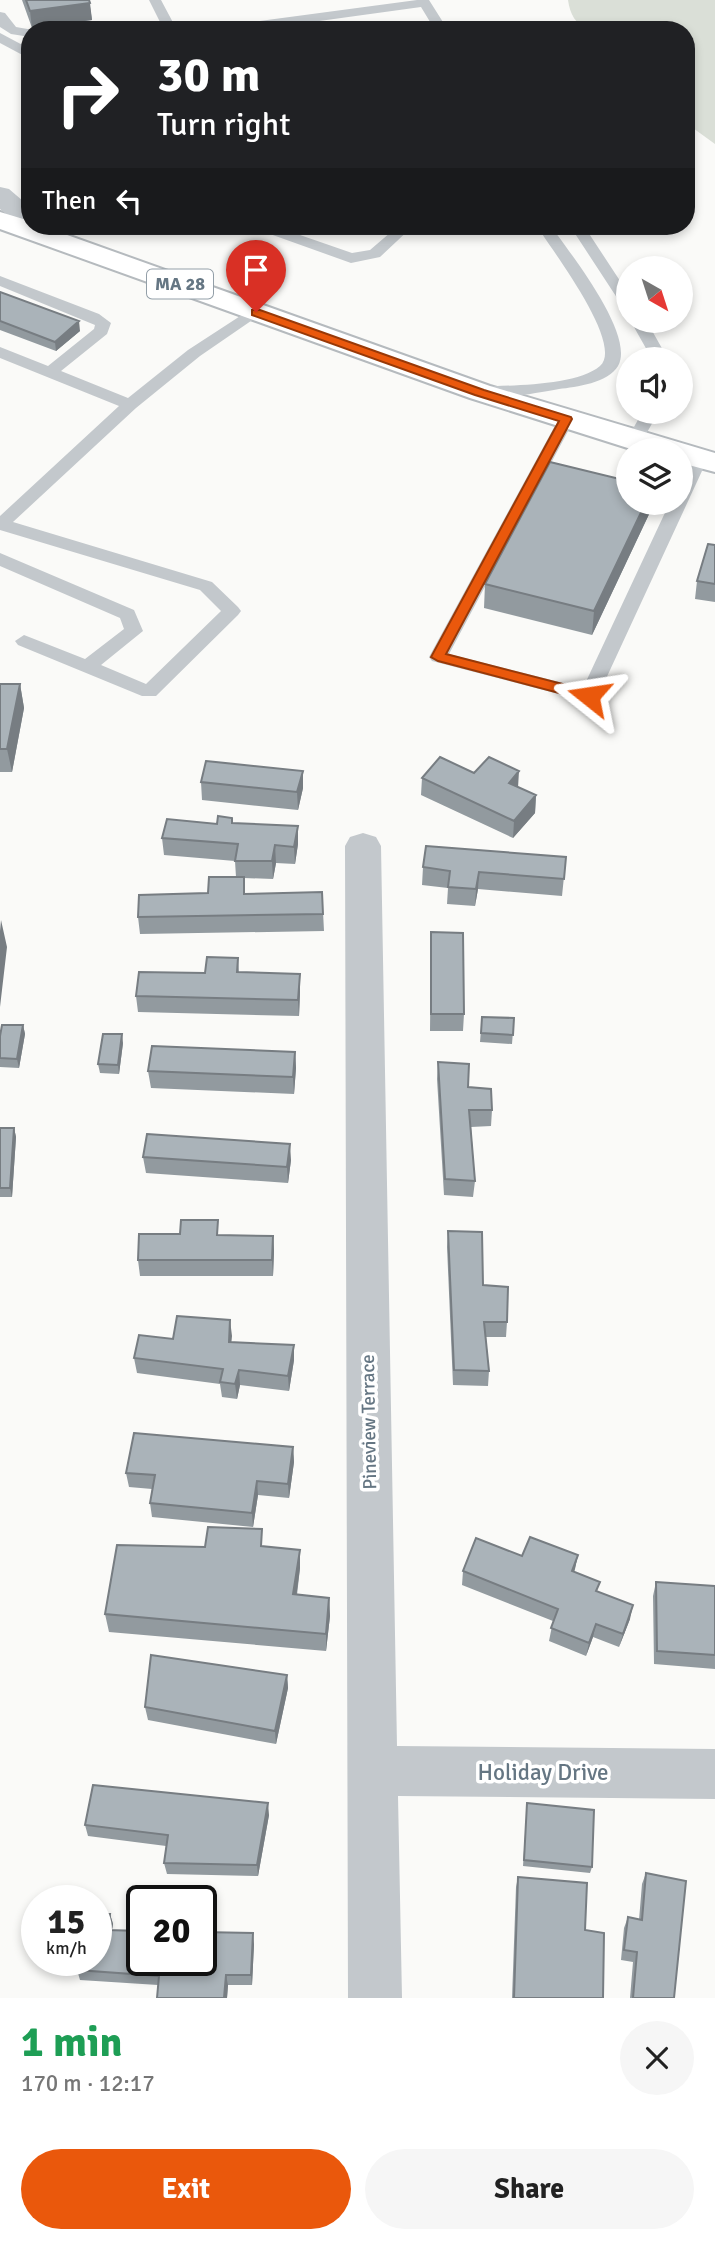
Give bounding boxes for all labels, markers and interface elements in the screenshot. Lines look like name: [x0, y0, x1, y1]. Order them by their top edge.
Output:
text: 30 m: [157, 45, 260, 105]
icon: right: [42, 49, 133, 140]
text: Turn right: [157, 105, 290, 144]
icon: left: [110, 182, 148, 220]
text: Then: [42, 185, 96, 217]
pin: [226, 240, 286, 312]
icon: arrive: [237, 251, 275, 289]
north arrow: [616, 256, 693, 332]
map controls: [616, 256, 693, 515]
road number: MA 28: [147, 270, 213, 298]
button: sound: [616, 347, 693, 424]
button: layers: [616, 438, 693, 515]
position arrow: [552, 659, 626, 733]
street label: Pineview Terrace: [356, 1354, 382, 1490]
street label: Holiday Drive: [477, 1758, 609, 1787]
speed limit sign: 20: [126, 1885, 217, 1976]
text: 15: [48, 1900, 85, 1943]
text: km/h: [46, 1937, 87, 1959]
text: 1 min: [21, 2017, 122, 2068]
button: close: [620, 2021, 694, 2095]
text: 170 m · 12:17: [21, 2069, 155, 2098]
button: Exit: [21, 2149, 351, 2229]
button: Share: [365, 2149, 694, 2229]

